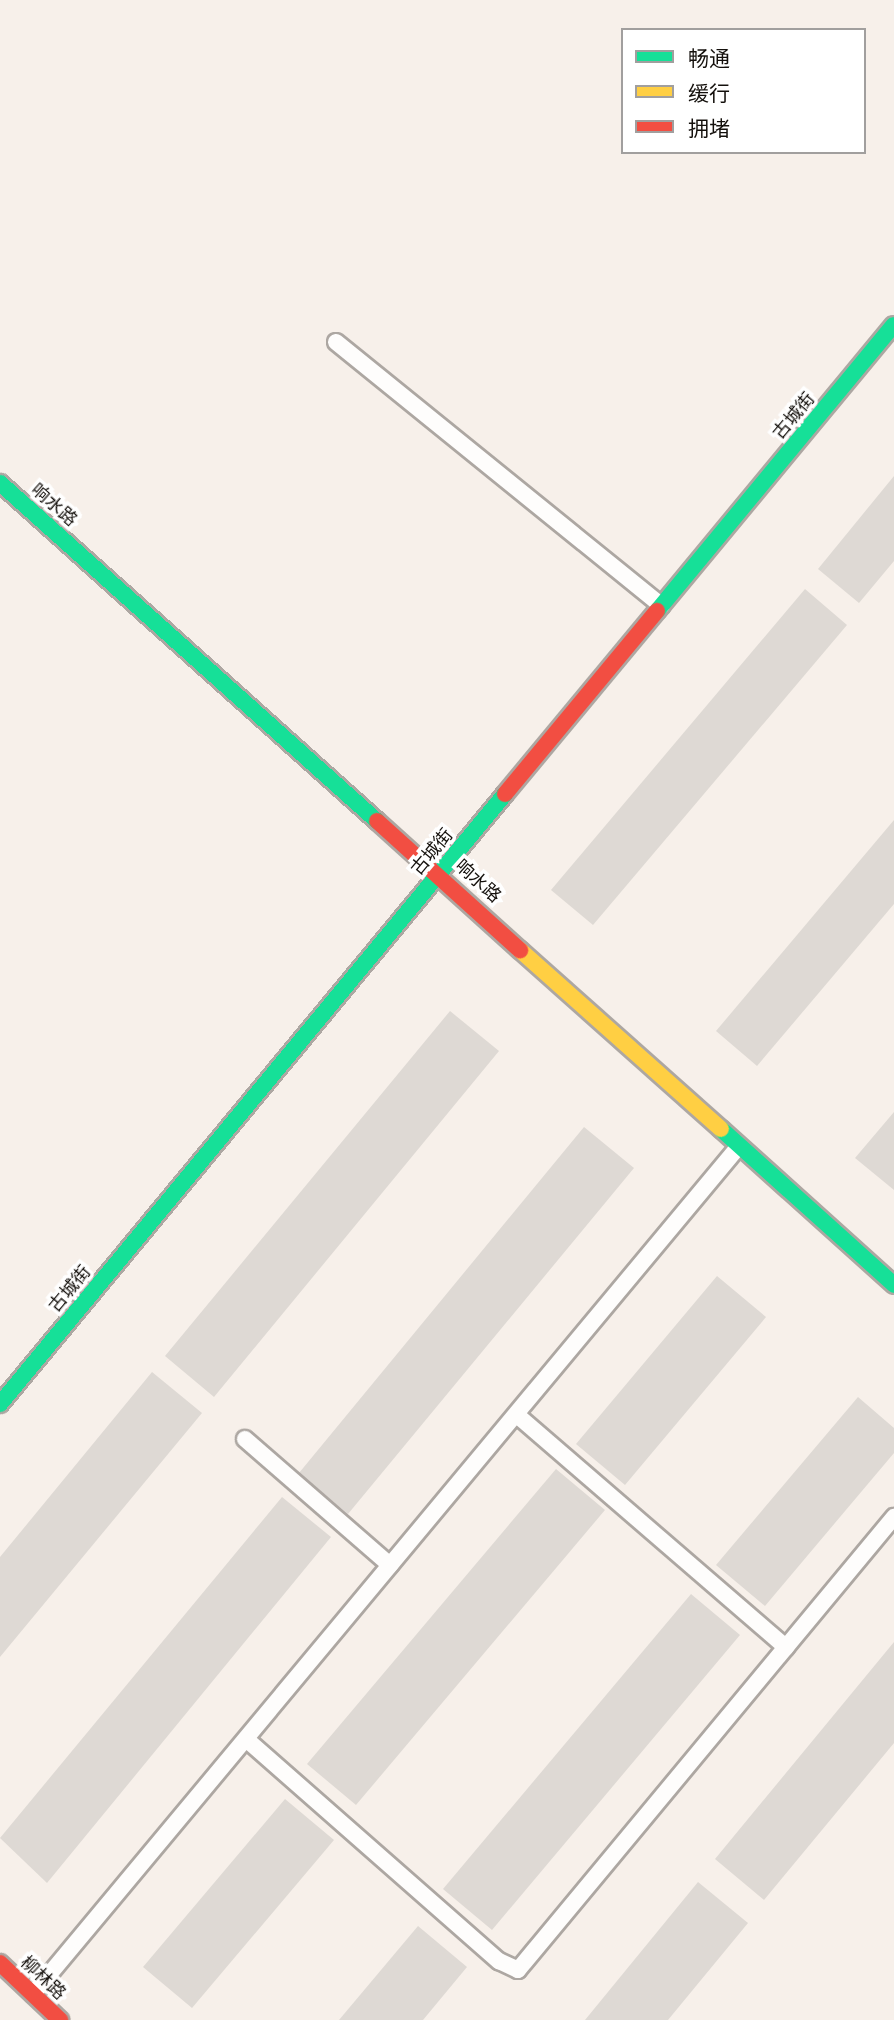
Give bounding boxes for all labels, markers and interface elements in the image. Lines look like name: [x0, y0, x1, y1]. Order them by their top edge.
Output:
legend: [621, 28, 866, 154]
text: 畅通: [688, 46, 730, 72]
text: 缓行: [688, 81, 730, 107]
text: 拥堵: [688, 116, 730, 142]
street label: 古城街: [768, 388, 820, 444]
street label: 响水路: [27, 479, 81, 531]
street label: 古城街: [406, 824, 458, 880]
street label: 响水路: [451, 855, 505, 907]
street label: 古城街: [44, 1261, 96, 1317]
street label: 柳林路: [16, 1952, 70, 2004]

